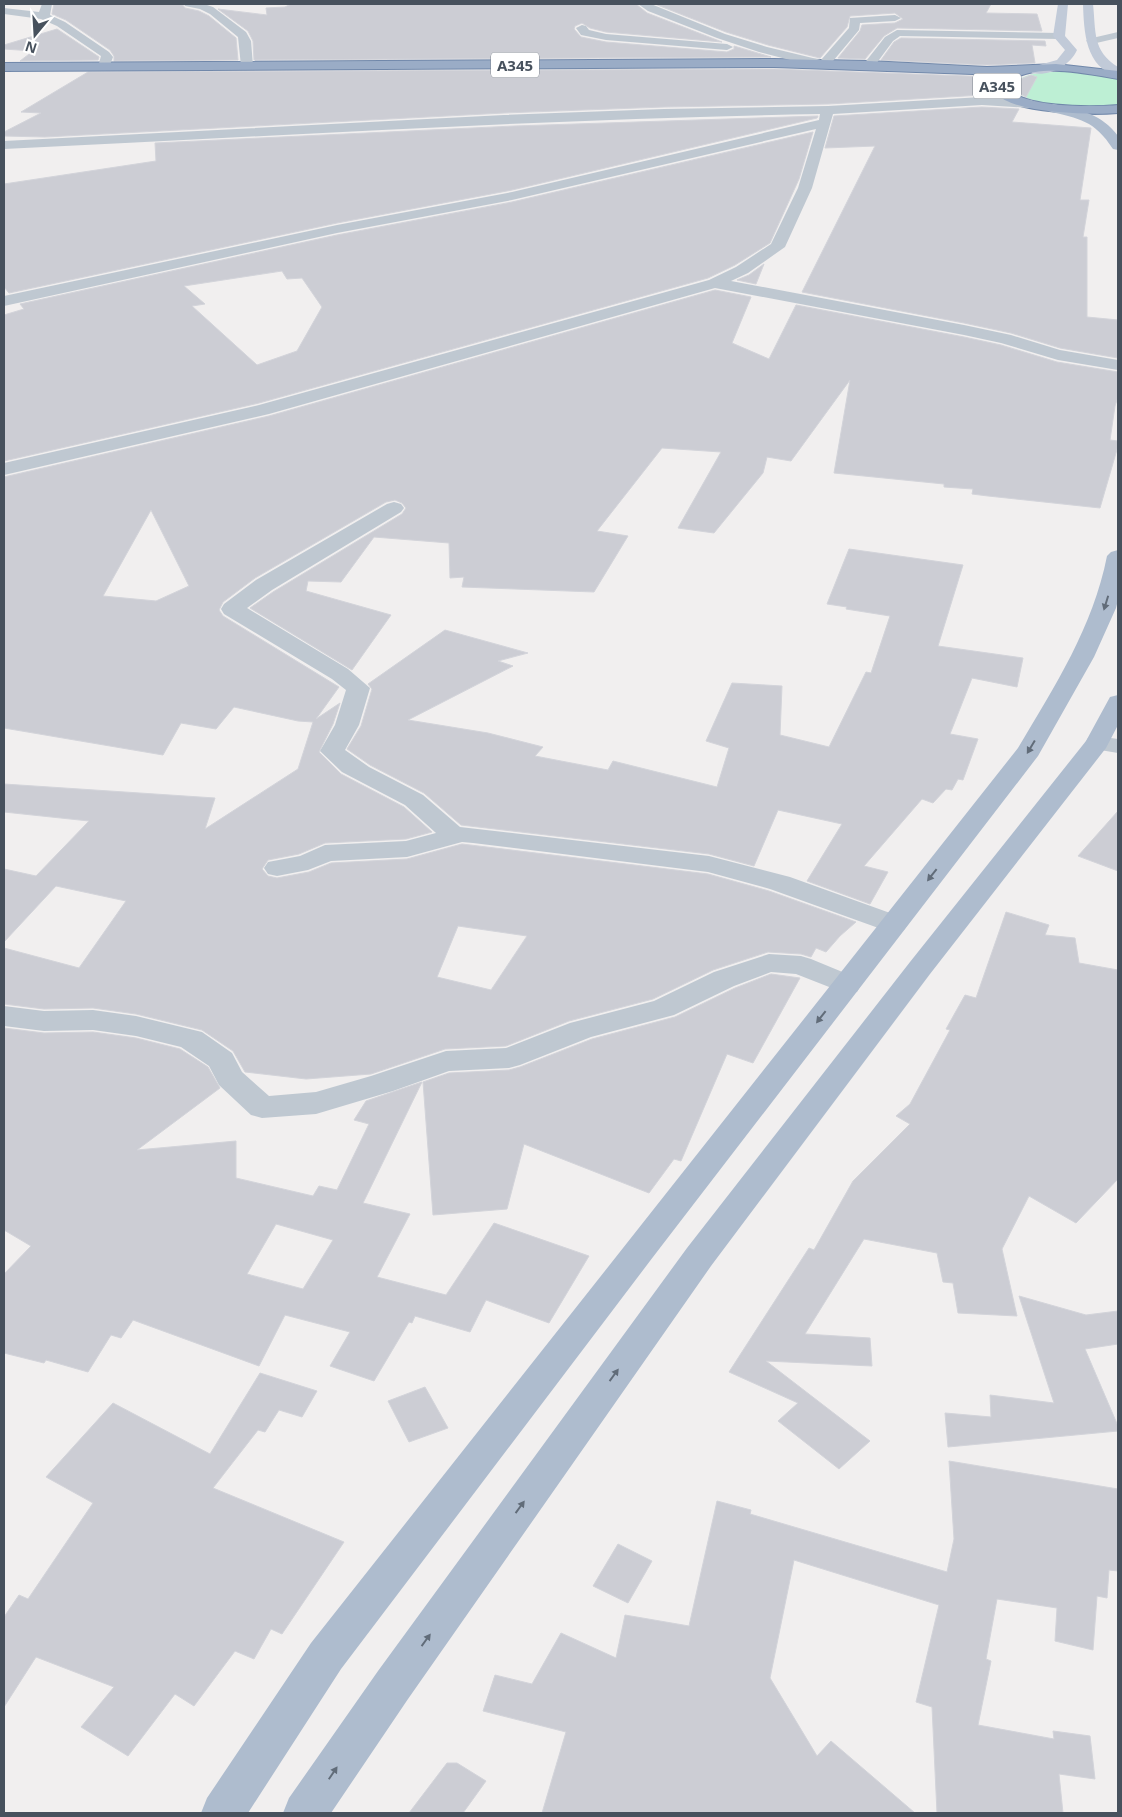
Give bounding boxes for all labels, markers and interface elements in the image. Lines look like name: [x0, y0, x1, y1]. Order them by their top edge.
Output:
north arrow: [10, 10, 60, 60]
text: N: [22, 37, 39, 59]
road number: A345: [491, 52, 539, 78]
road number: A345: [973, 74, 1021, 98]
one-way arrow: [1101, 595, 1109, 610]
one-way arrow: [1027, 740, 1036, 753]
one-way arrow: [927, 869, 937, 882]
one-way arrow: [816, 1010, 827, 1023]
one-way arrow: [609, 1368, 619, 1382]
one-way arrow: [515, 1500, 525, 1514]
one-way arrow: [421, 1633, 431, 1646]
one-way arrow: [328, 1766, 338, 1780]

